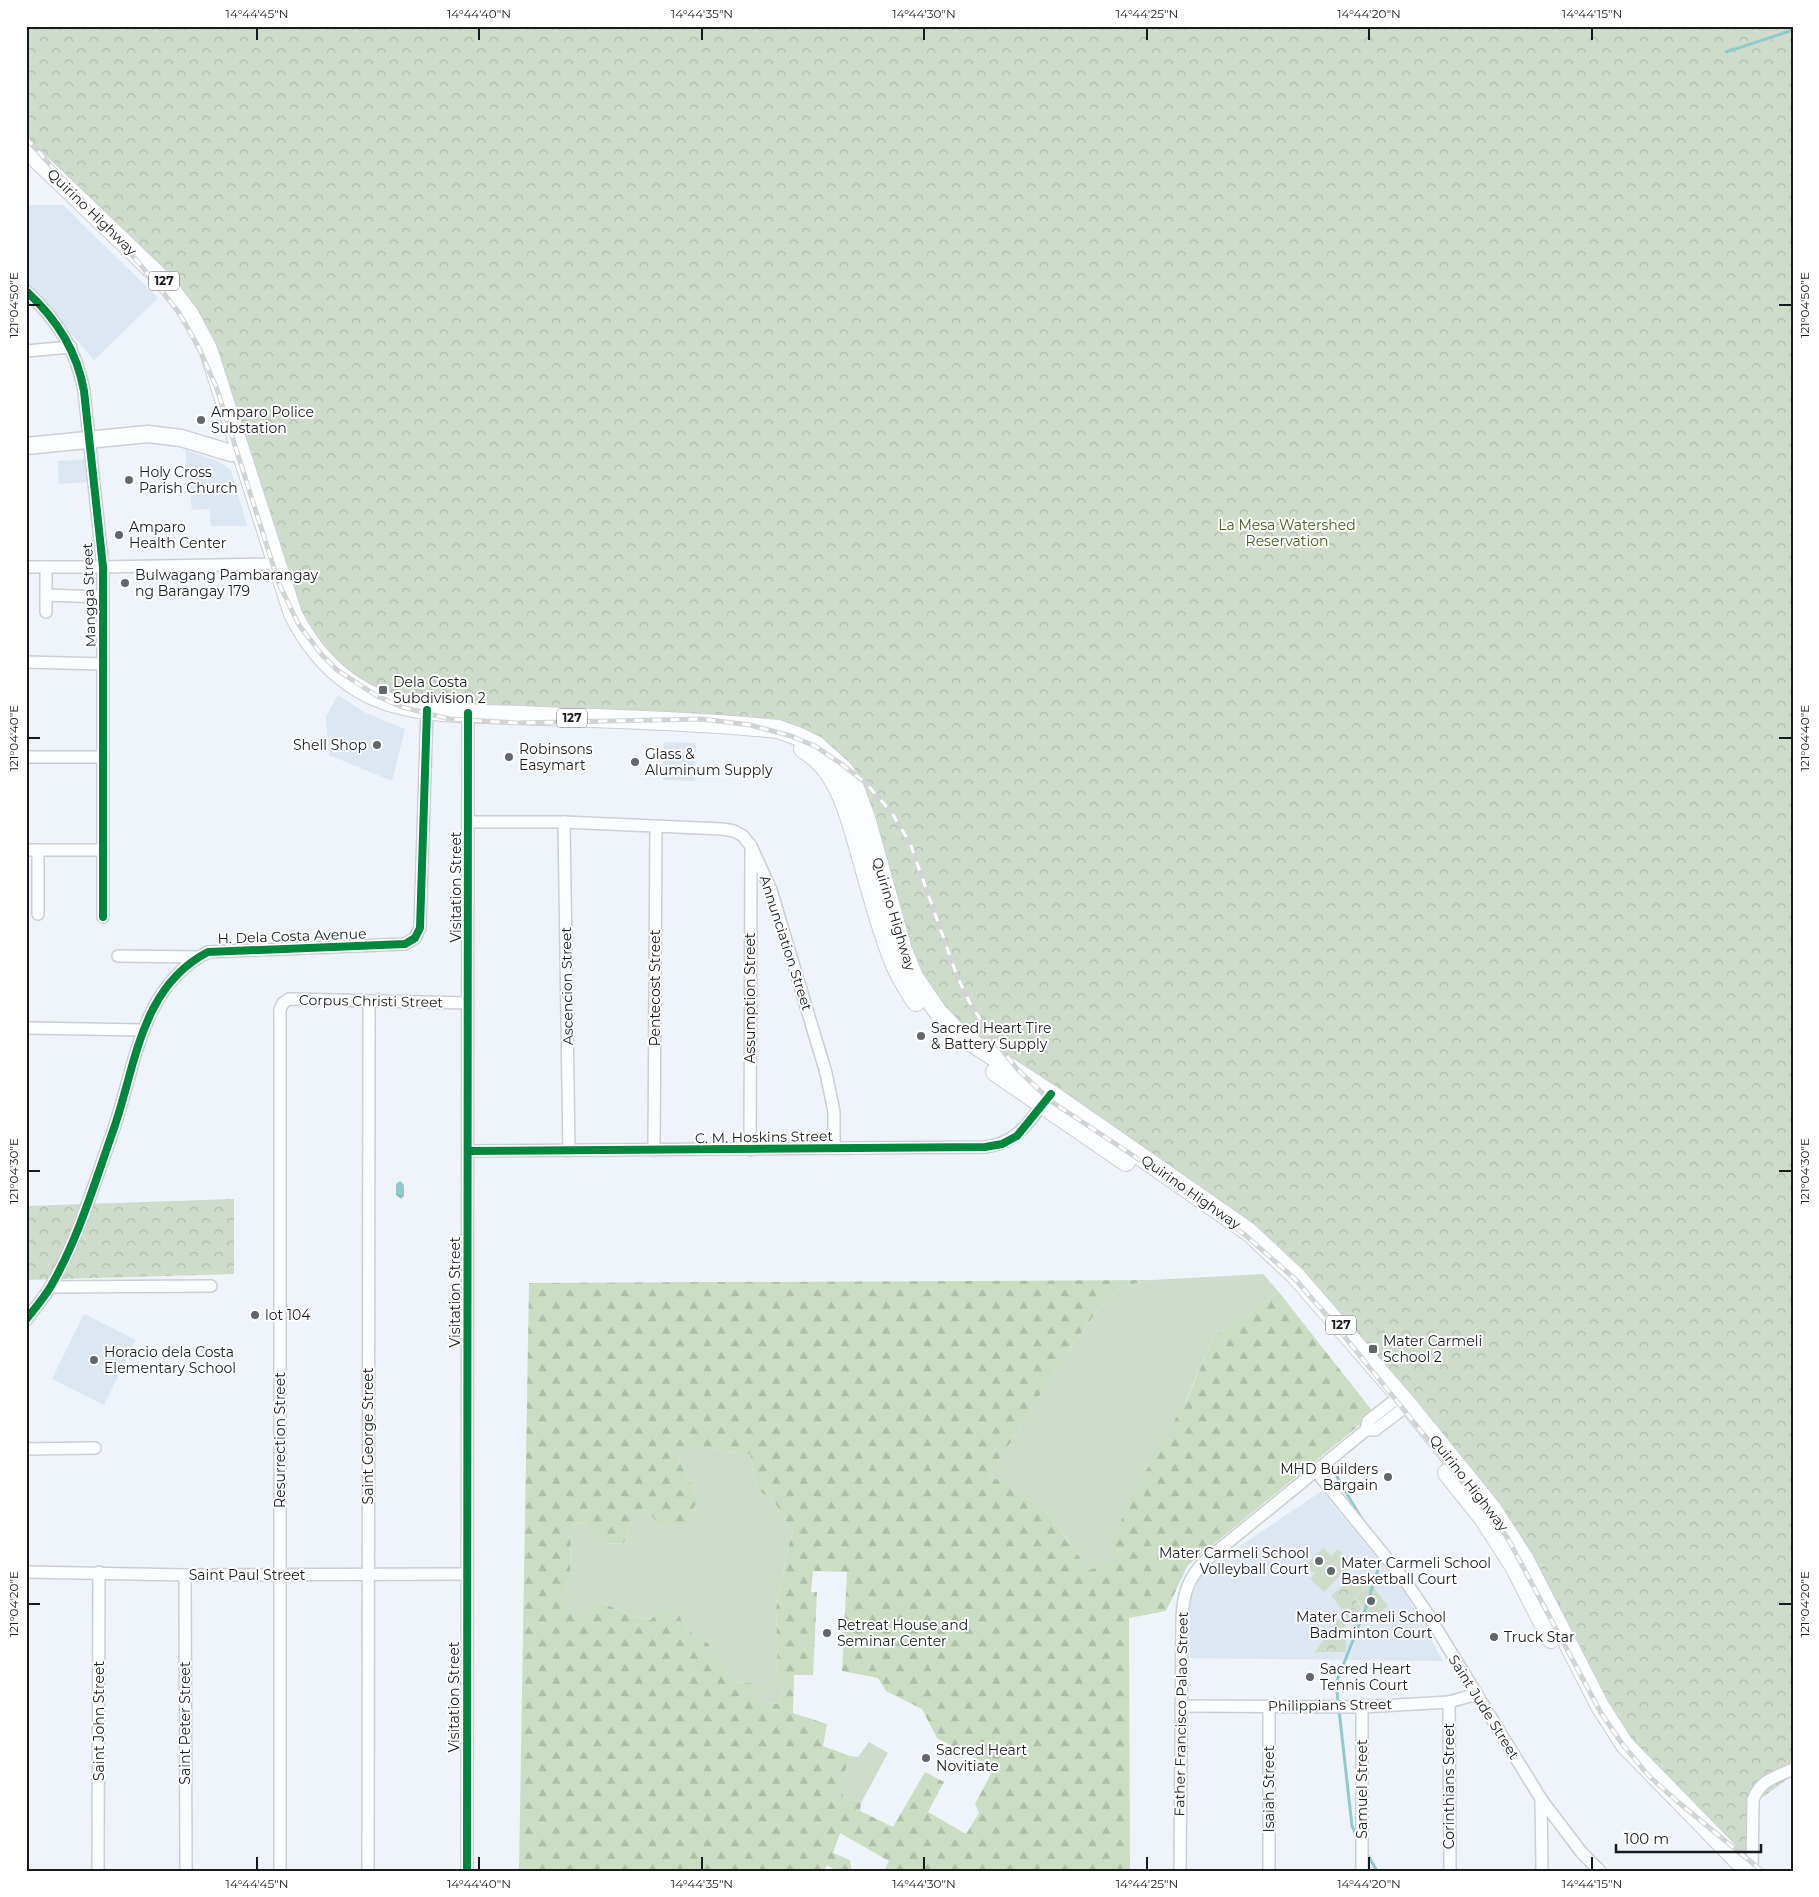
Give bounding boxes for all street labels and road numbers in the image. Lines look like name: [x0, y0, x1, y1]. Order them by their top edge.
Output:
street label: Quirino Highway: [43, 165, 141, 260]
road number: 127: [149, 272, 179, 290]
street label: Mangga Street: [78, 542, 100, 648]
road number: 127: [557, 708, 587, 728]
street label: Visitation Street: [447, 831, 465, 943]
street label: Quirino Highway: [868, 855, 920, 973]
street label: Annunciation Street: [756, 873, 816, 1013]
street label: H. Dela Costa Avenue: [217, 924, 367, 948]
street label: Ascencion Street: [557, 926, 577, 1045]
street label: Pentecost Street: [646, 929, 664, 1046]
street label: Assumption Street: [741, 932, 759, 1064]
street label: Corpus Christi Street: [299, 991, 444, 1011]
street label: C. M. Hoskins Street: [695, 1127, 834, 1147]
street label: Quirino Highway: [1138, 1151, 1245, 1233]
street label: Visitation Street: [446, 1236, 464, 1348]
road number: 127: [1326, 1316, 1356, 1334]
street label: Saint George Street: [359, 1367, 377, 1504]
street label: Resurrection Street: [271, 1372, 289, 1508]
street label: Quirino Highway: [1426, 1431, 1513, 1535]
street label: Saint Paul Street: [189, 1566, 306, 1584]
street label: Father Francisco Palao Street: [1170, 1611, 1192, 1816]
street label: Visitation Street: [445, 1641, 463, 1753]
street label: Saint Jude Street: [1445, 1651, 1524, 1763]
street label: Saint John Street: [90, 1661, 108, 1781]
street label: Saint Peter Street: [176, 1661, 194, 1785]
street label: Philippians Street: [1268, 1695, 1393, 1715]
street label: Corinthians Street: [1440, 1722, 1458, 1849]
street label: Samuel Street: [1353, 1739, 1371, 1839]
street label: Isaiah Street: [1260, 1745, 1278, 1832]

